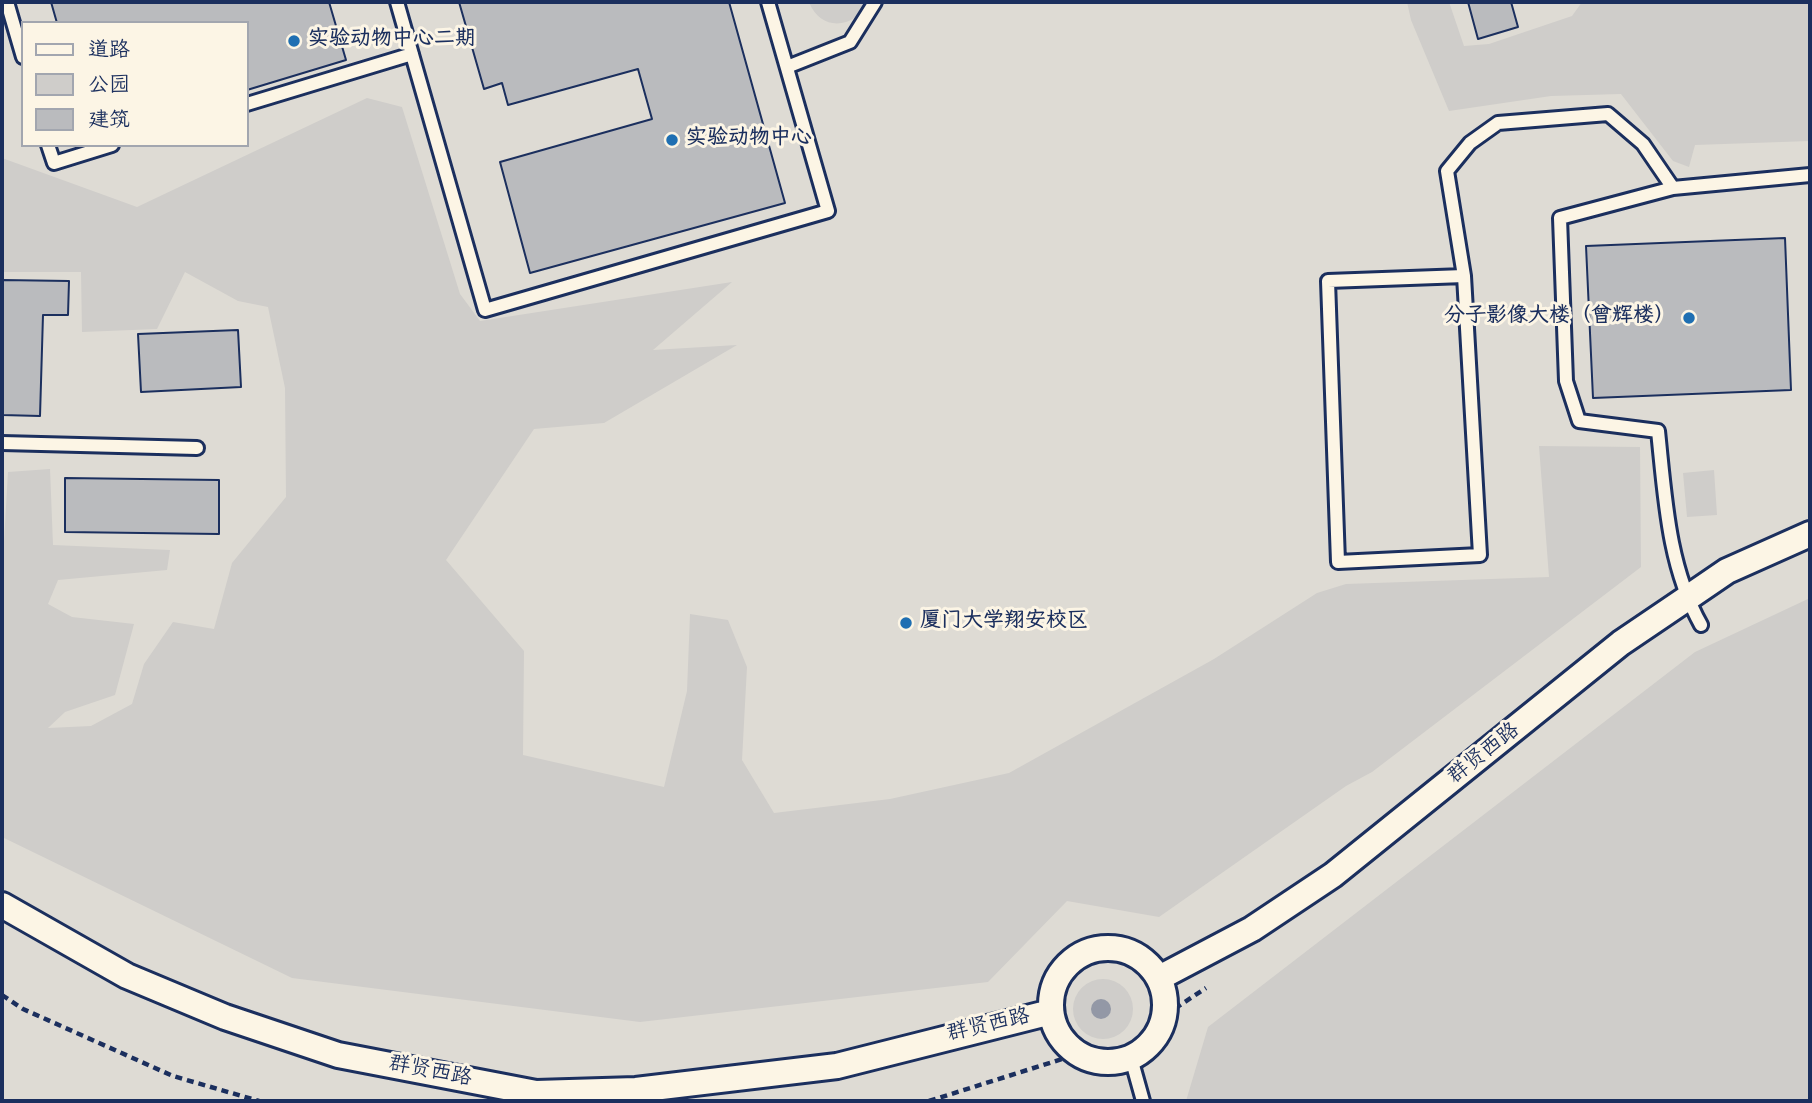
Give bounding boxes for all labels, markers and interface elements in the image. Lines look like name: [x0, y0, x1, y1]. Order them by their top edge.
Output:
legend: [21, 21, 248, 147]
place label: 实验动物中心二期: [308, 28, 476, 54]
marker: 实验动物中心二期: [286, 33, 302, 49]
text: 道路: [88, 40, 130, 65]
text: 公园: [88, 75, 130, 100]
text: 建筑: [88, 110, 130, 135]
place label: 实验动物中心: [686, 127, 812, 153]
marker: 实验动物中心: [664, 132, 680, 148]
place label: 分子影像大楼（曾辉楼）: [1444, 305, 1675, 331]
marker: 分子影像大楼（曾辉楼）: [1681, 310, 1697, 326]
place label: 厦门大学翔安校区: [920, 610, 1088, 636]
marker: 厦门大学翔安校区: [898, 615, 914, 631]
street label: 群贤西路: [1444, 719, 1526, 791]
street label: 群贤西路: [945, 1005, 1033, 1049]
street label: 群贤西路: [386, 1053, 474, 1093]

